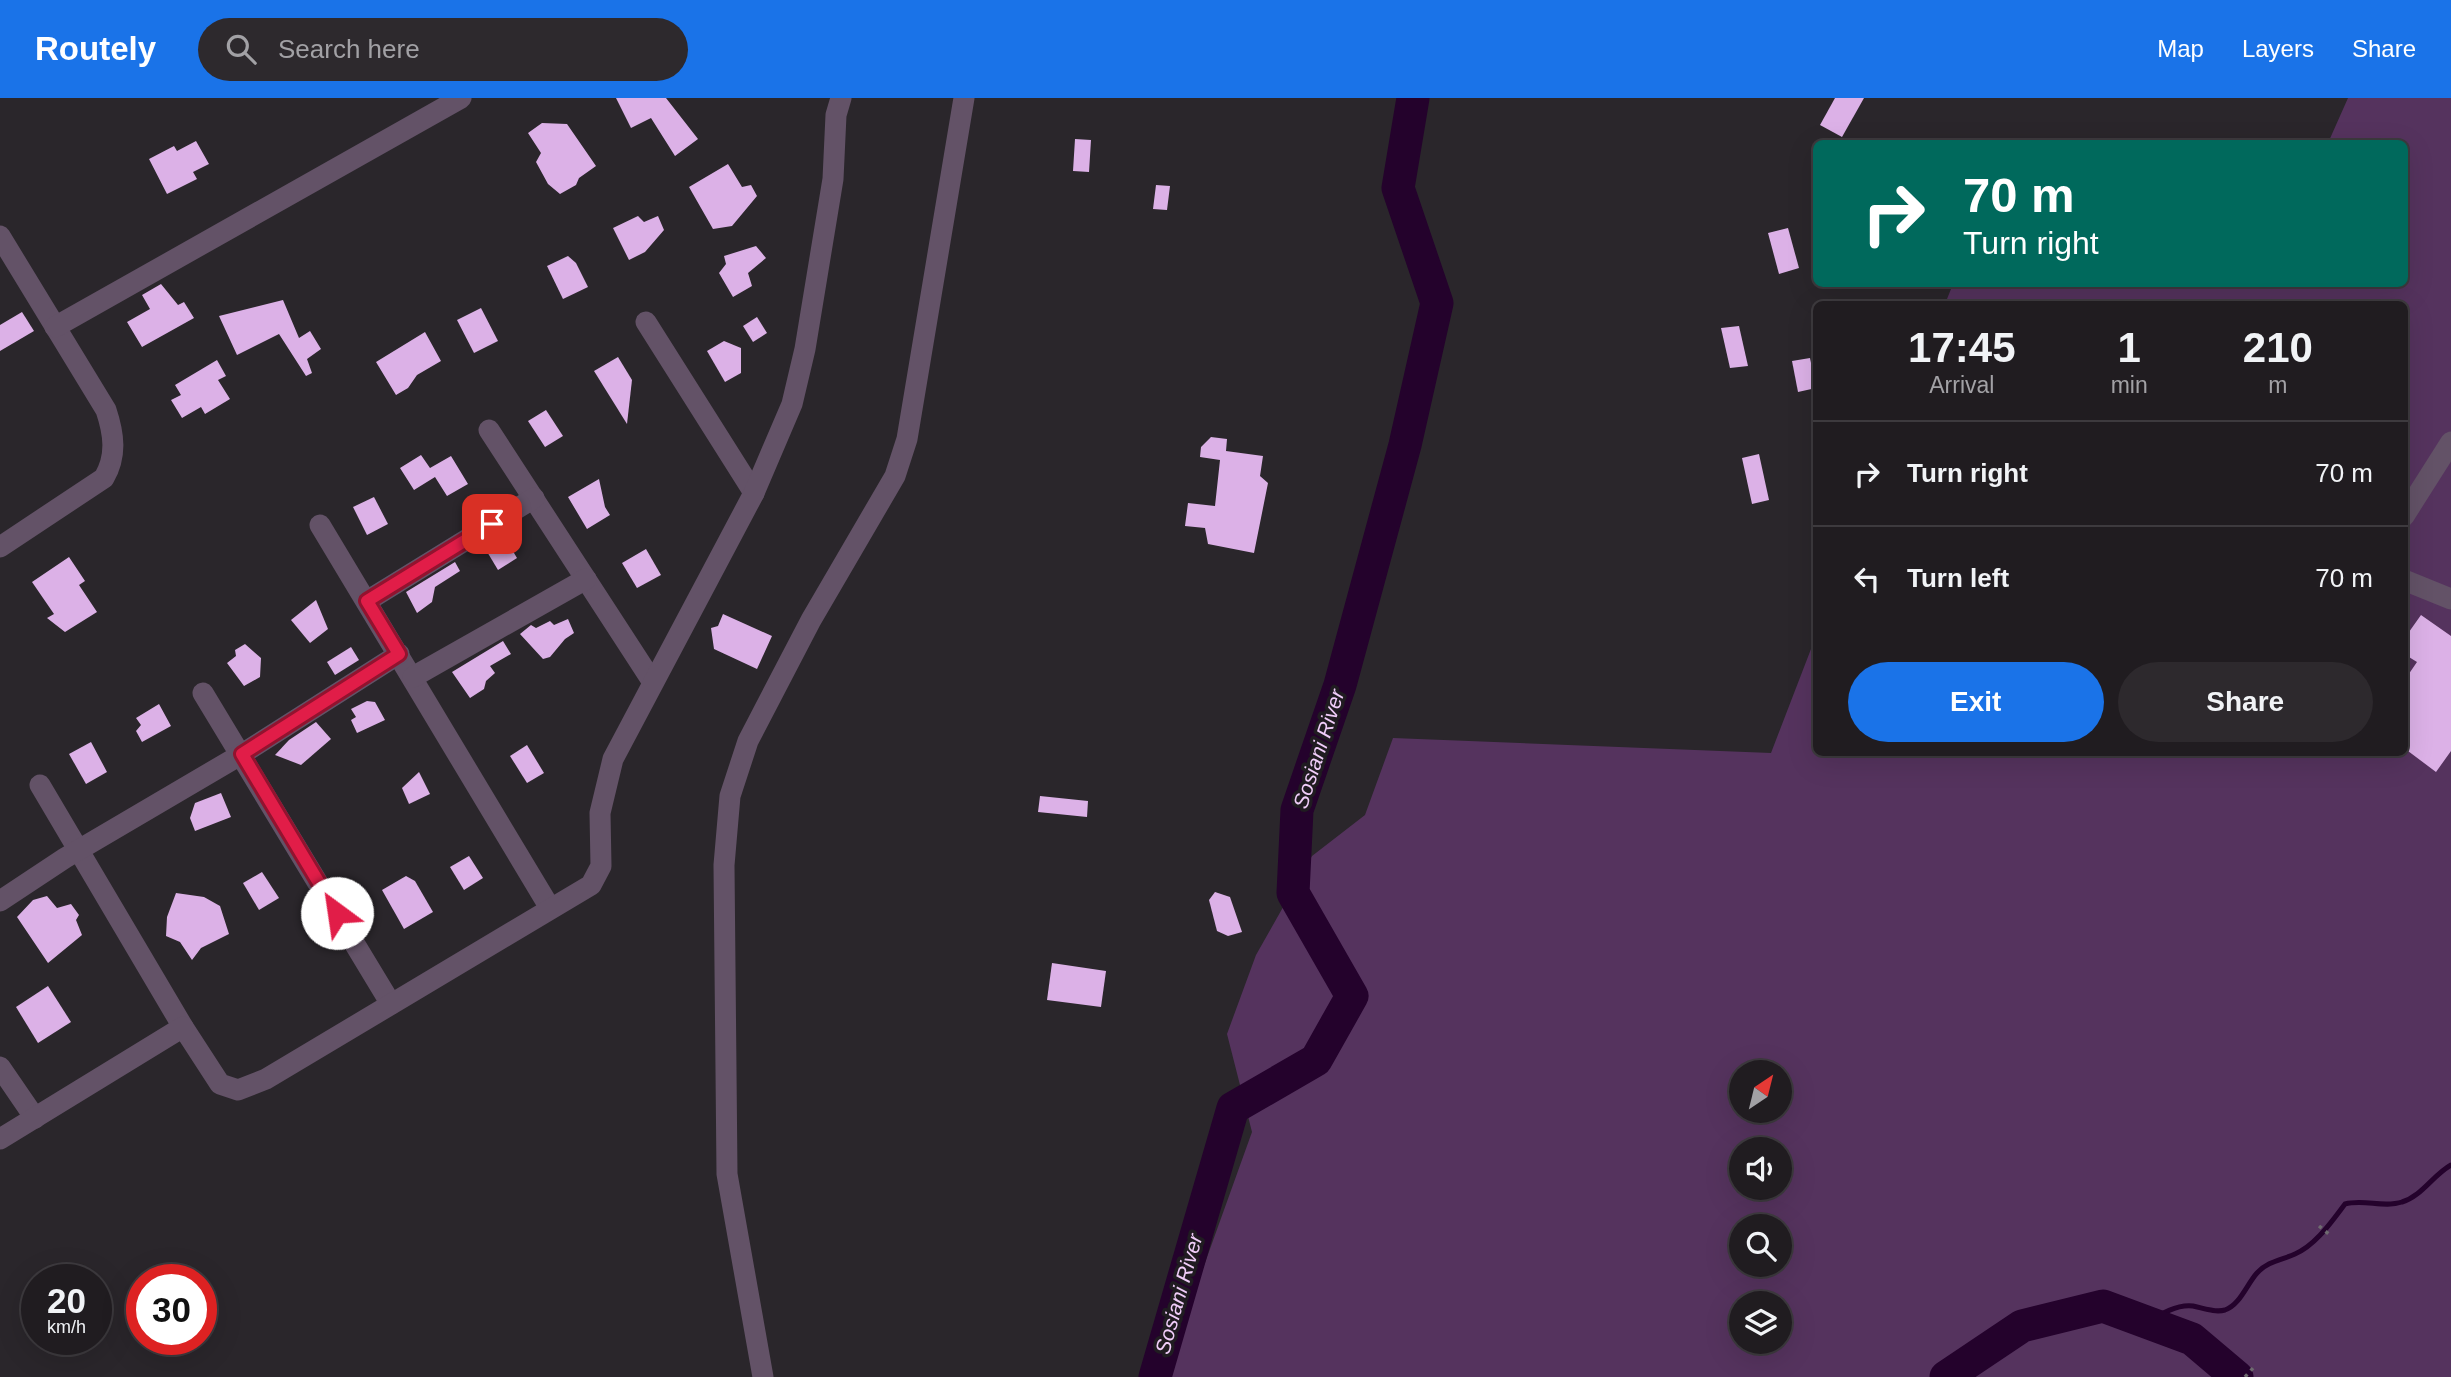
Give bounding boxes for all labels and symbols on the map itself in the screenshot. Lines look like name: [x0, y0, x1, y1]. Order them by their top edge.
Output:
pin: [462, 494, 522, 554]
water label: Sosiani River: [1288, 686, 1349, 811]
position arrow: [300, 876, 374, 950]
north arrow: [1729, 1060, 1792, 1124]
water label: Sosiani River: [1150, 1230, 1207, 1356]
speed limit sign: 30: [126, 1264, 217, 1355]

